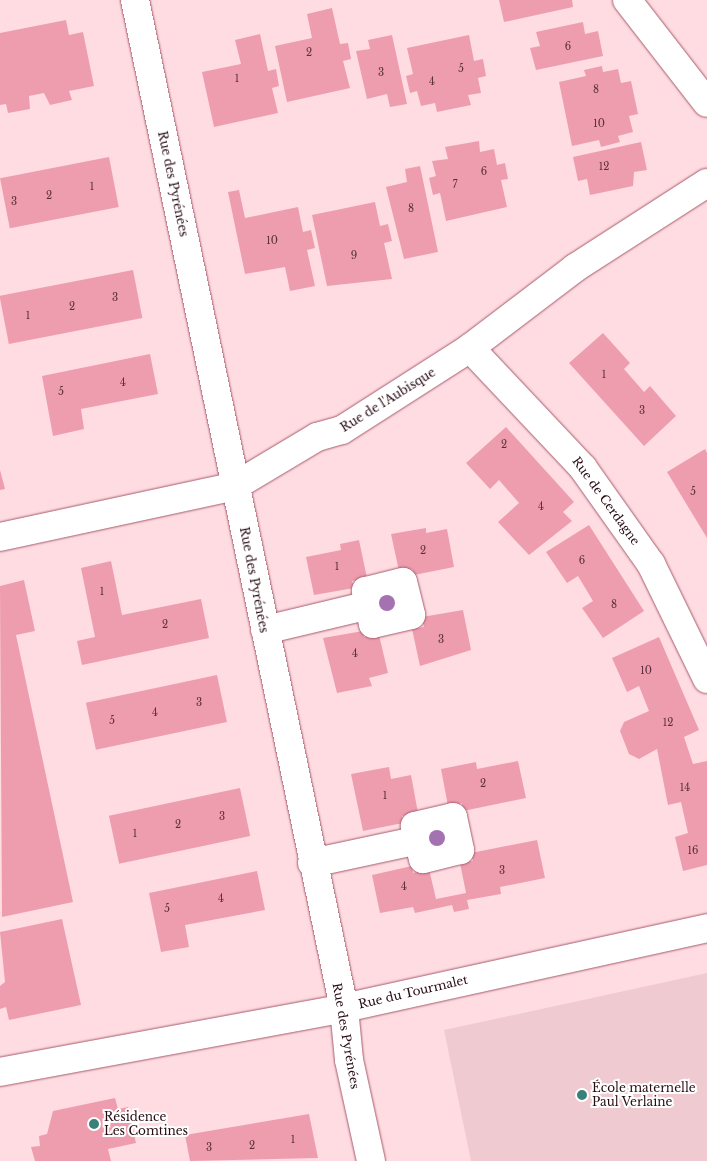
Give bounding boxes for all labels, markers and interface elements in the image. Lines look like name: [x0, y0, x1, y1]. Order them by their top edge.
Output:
house number: 6: [565, 41, 571, 53]
house number: 2: [306, 47, 312, 59]
house number: 5: [458, 63, 464, 75]
house number: 3: [378, 67, 384, 79]
house number: 1: [235, 73, 239, 85]
house number: 4: [429, 76, 435, 88]
house number: 8: [593, 84, 599, 96]
house number: 10: [593, 118, 605, 130]
street label: Rue des Pyrénées: [155, 130, 191, 238]
house number: 12: [599, 161, 609, 173]
house number: 6: [481, 166, 487, 178]
house number: 7: [452, 179, 458, 191]
house number: 1: [90, 181, 94, 193]
house number: 2: [46, 190, 52, 202]
house number: 3: [11, 196, 17, 208]
house number: 8: [408, 203, 414, 215]
house number: 10: [266, 235, 278, 247]
house number: 9: [351, 250, 357, 262]
house number: 3: [112, 292, 118, 304]
house number: 2: [69, 301, 75, 313]
house number: 1: [26, 310, 30, 322]
street label: Rue de l'Aubisque: [338, 365, 438, 435]
house number: 1: [602, 369, 606, 381]
house number: 4: [120, 377, 126, 389]
house number: 5: [58, 386, 64, 398]
house number: 3: [639, 405, 645, 417]
house number: 2: [501, 439, 507, 451]
street label: Rue de Cerdagne: [569, 454, 643, 548]
house number: 5: [690, 486, 696, 498]
house number: 4: [538, 501, 544, 513]
street label: Rue des Pyrénées: [237, 526, 271, 634]
house number: 2: [420, 545, 426, 557]
house number: 6: [579, 555, 585, 567]
house number: 1: [335, 561, 339, 573]
house number: 1: [100, 586, 104, 598]
house number: 8: [611, 599, 617, 611]
house number: 2: [162, 619, 168, 631]
house number: 3: [438, 634, 444, 646]
house number: 4: [352, 648, 358, 660]
house number: 10: [640, 665, 652, 677]
house number: 3: [196, 697, 202, 709]
house number: 4: [152, 707, 158, 719]
house number: 5: [109, 715, 115, 727]
house number: 12: [663, 717, 673, 729]
house number: 2: [480, 778, 486, 790]
house number: 14: [680, 782, 690, 794]
house number: 1: [383, 790, 387, 802]
house number: 3: [219, 811, 225, 823]
house number: 2: [175, 819, 181, 831]
house number: 1: [133, 828, 137, 840]
house number: 16: [688, 845, 698, 857]
house number: 3: [499, 865, 505, 877]
house number: 4: [401, 881, 407, 893]
house number: 4: [218, 893, 224, 905]
house number: 5: [164, 903, 170, 915]
street label: Rue du Tourmalet: [357, 972, 469, 1012]
street label: Rue des Pyrénées: [330, 982, 362, 1090]
place label: École maternelle Paul Verlaine: [592, 1081, 696, 1109]
marker: École maternelle Paul Verlaine: [576, 1089, 588, 1101]
place label: Résidence Les Comtines: [104, 1110, 188, 1138]
marker: Résidence Les Comtines: [88, 1118, 100, 1130]
house number: 1: [291, 1134, 295, 1146]
house number: 2: [249, 1140, 255, 1152]
house number: 3: [206, 1142, 212, 1154]

